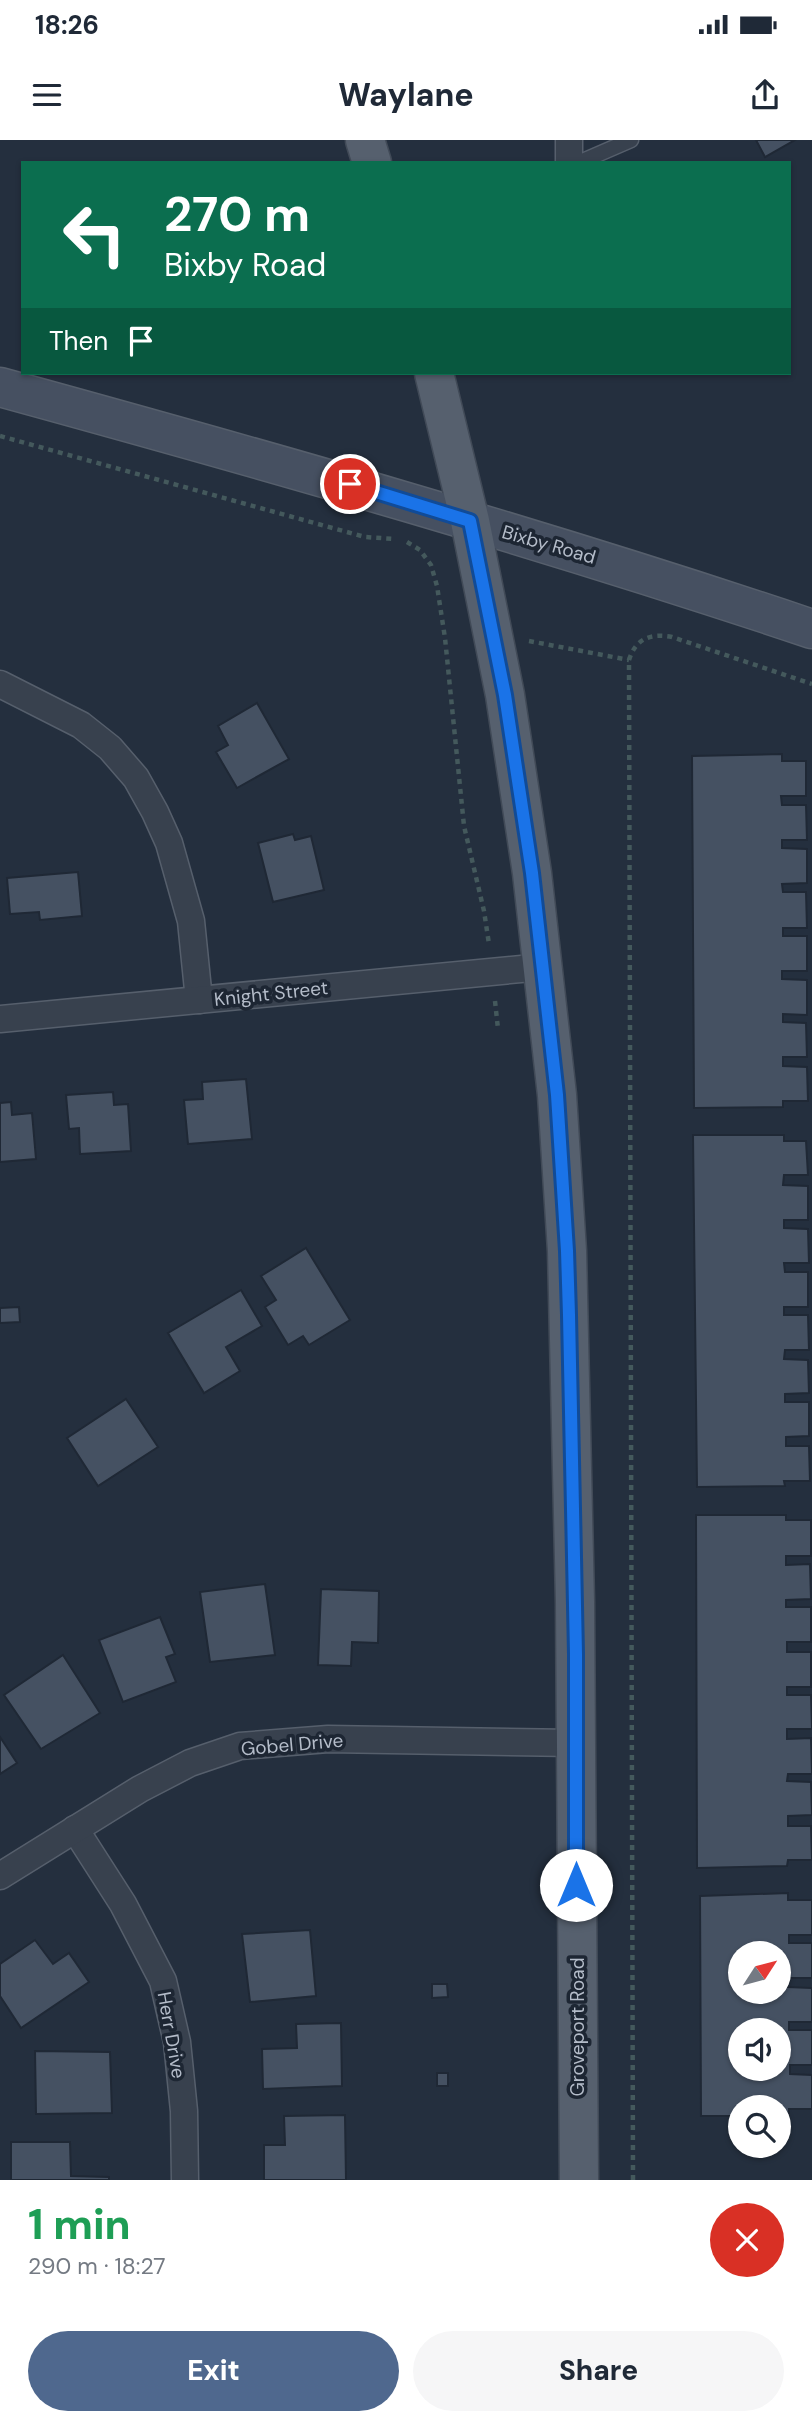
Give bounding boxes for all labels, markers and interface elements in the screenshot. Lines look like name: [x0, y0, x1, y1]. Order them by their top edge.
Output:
text: 18:26: [35, 8, 99, 42]
text: Waylane: [338, 74, 474, 116]
icon: menu: [28, 76, 66, 114]
icon: share: [746, 76, 784, 114]
text: 270 m: [164, 182, 310, 246]
icon: left: [49, 189, 140, 280]
text: Bixby Road: [164, 244, 326, 286]
icon: arrive: [122, 322, 160, 360]
text: Then: [49, 324, 108, 358]
pin: [320, 454, 380, 514]
icon: arrive: [331, 465, 369, 503]
street label: Bixby Road: [499, 519, 599, 570]
street label: Knight Street: [213, 975, 329, 1012]
street label: Gobel Drive: [240, 1728, 344, 1761]
position arrow: [539, 1848, 613, 1922]
north arrow: [728, 1941, 791, 2004]
map controls: [728, 1941, 791, 2158]
street label: Groveport Road: [565, 1957, 590, 2097]
street label: Herr Drive: [152, 1990, 191, 2081]
button: sound: [728, 2018, 791, 2081]
button: search: [728, 2095, 791, 2158]
text: 1 min: [28, 2197, 131, 2252]
button: close: [710, 2203, 784, 2277]
text: 290 m · 18:27: [28, 2251, 166, 2281]
button: Exit: [28, 2331, 399, 2411]
button: Share: [413, 2331, 784, 2411]

